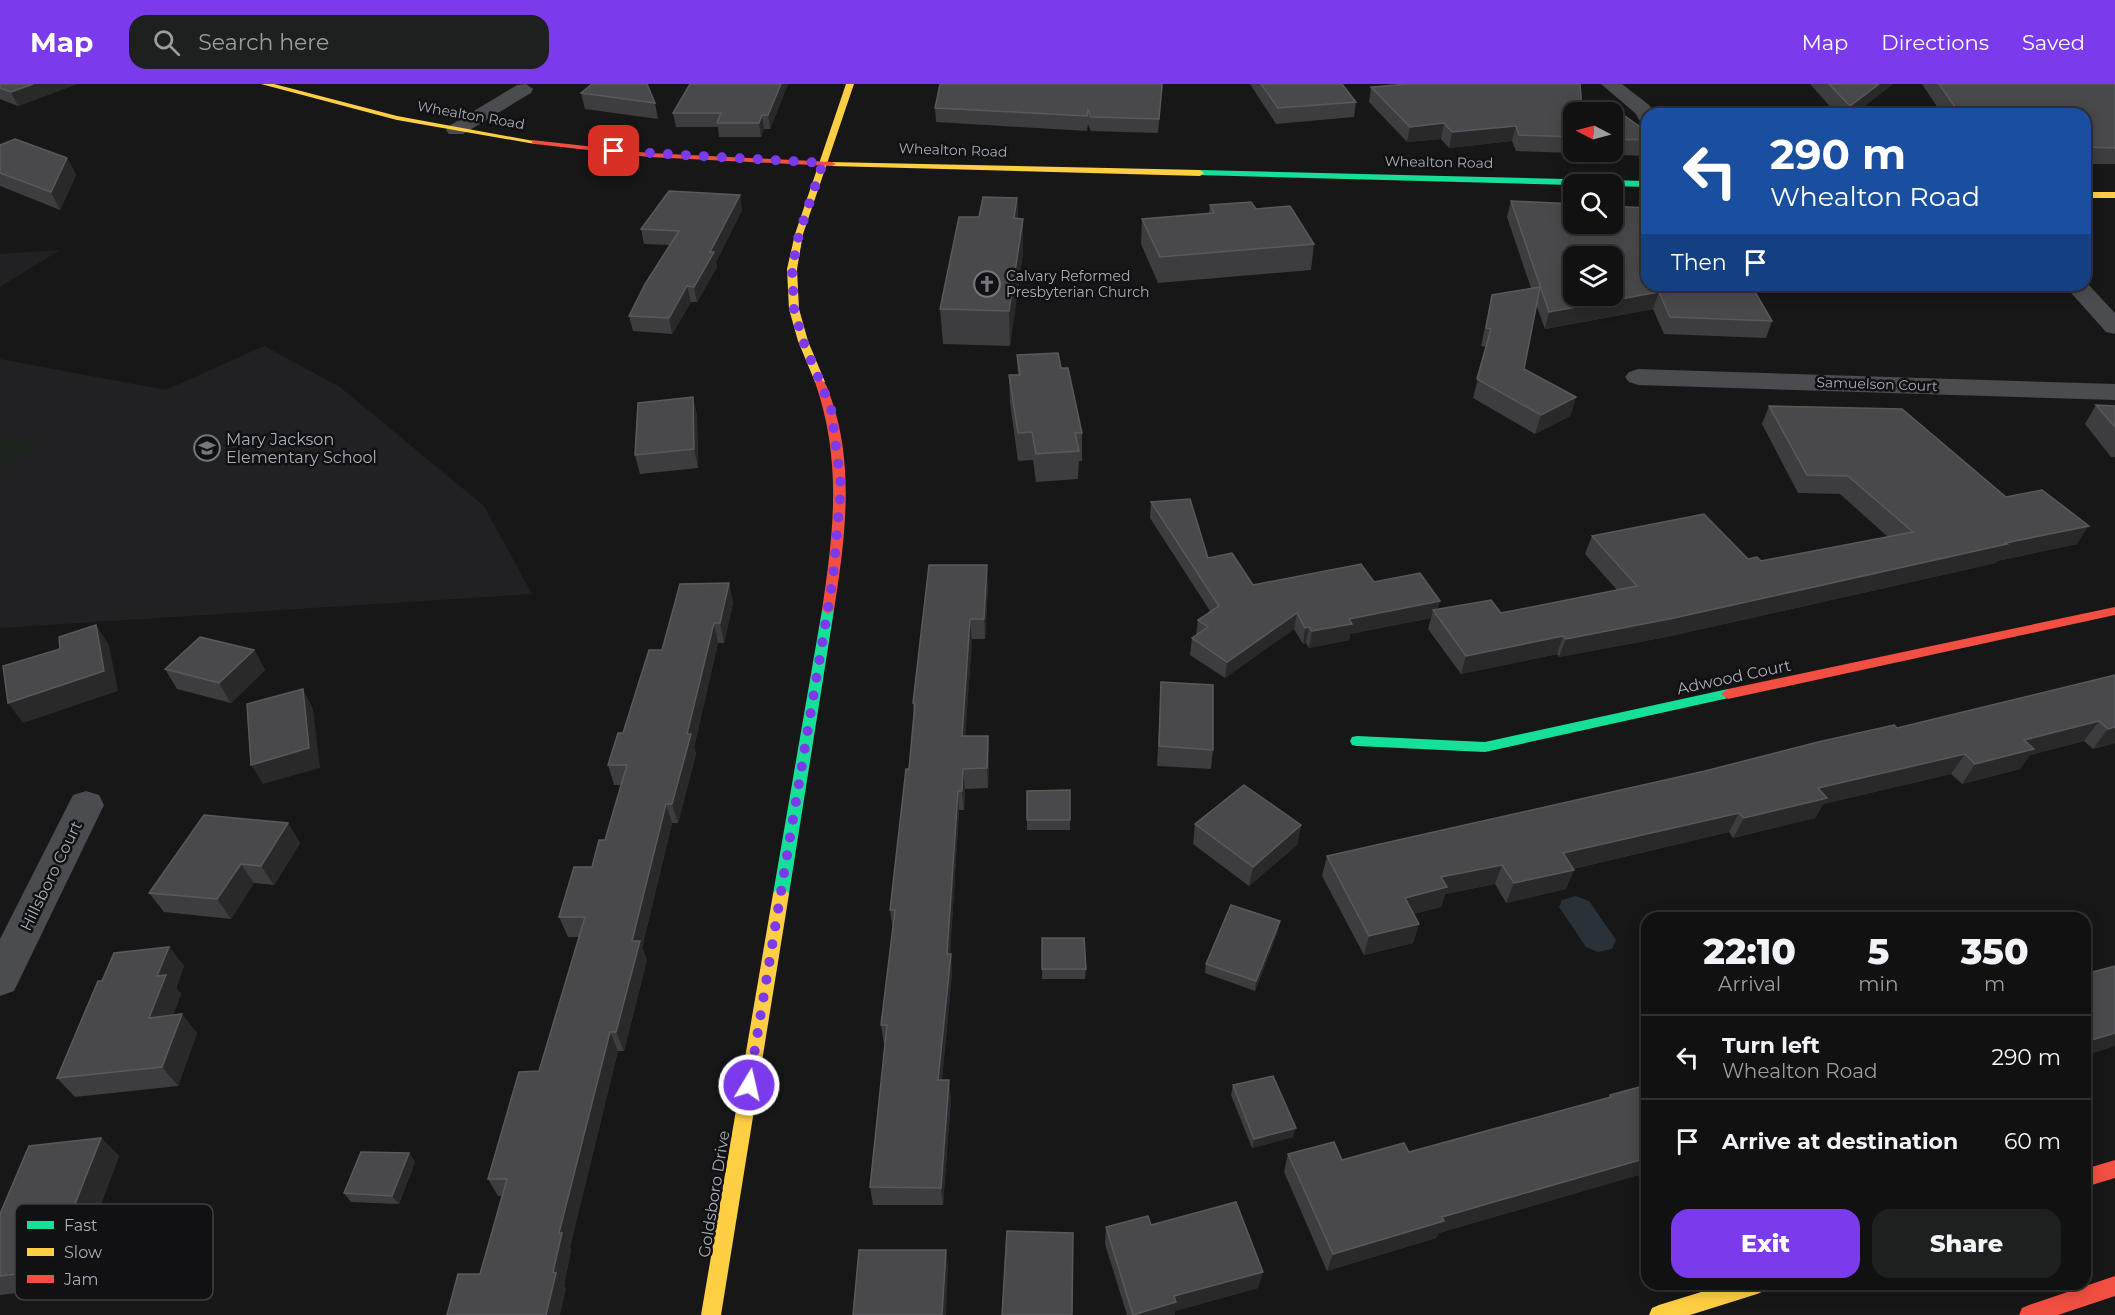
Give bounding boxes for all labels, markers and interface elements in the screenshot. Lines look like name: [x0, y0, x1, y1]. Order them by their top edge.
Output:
search box: [129, 15, 549, 69]
text: Map: [30, 25, 93, 59]
icon: search: [150, 26, 183, 59]
text: Search here: [198, 29, 329, 56]
text: Map: [1802, 30, 1848, 55]
text: Directions: [1881, 30, 1989, 55]
text: Saved: [2022, 30, 2085, 55]
street label: Whealton Road: [416, 97, 526, 133]
north arrow: [1563, 102, 1623, 162]
map controls: [1563, 102, 1623, 306]
pin: [588, 125, 639, 176]
text: 290 m: [1770, 128, 1906, 180]
icon: left: [1671, 132, 1749, 210]
icon: arrive: [597, 134, 630, 167]
street label: Whealton Road: [898, 139, 1008, 161]
street label: Whealton Road: [1384, 152, 1494, 172]
button: search: [1563, 174, 1623, 234]
text: Whealton Road: [1770, 180, 1980, 213]
button: layers: [1563, 246, 1623, 306]
icon: arrive: [1739, 246, 1772, 279]
text: Then: [1671, 249, 1727, 276]
place label: Calvary Reformed Presbyterian Church: [1006, 267, 1149, 301]
church icon: Calvary Reformed Presbyterian Church: [972, 269, 1002, 299]
street label: Samuelson Court: [1816, 373, 1938, 395]
place label: Mary Jackson Elementary School: [226, 430, 377, 467]
school or university icon: Mary Jackson Elementary School: [192, 433, 222, 463]
street label: Adwood Court: [1675, 656, 1793, 698]
street label: Hillsboro Court: [16, 817, 86, 934]
text: 22:10: [1703, 929, 1796, 973]
text: 5: [1867, 929, 1889, 973]
text: 350: [1961, 929, 2029, 973]
text: Arrival: [1718, 972, 1781, 996]
text: min: [1858, 972, 1898, 996]
text: m: [1984, 972, 2005, 996]
text: Turn left: [1722, 1032, 1820, 1059]
icon: left: [1671, 1041, 1704, 1074]
text: 290 m: [1991, 1044, 2061, 1071]
position arrow: [717, 1053, 781, 1117]
text: Whealton Road: [1722, 1059, 1878, 1083]
icon: arrive: [1671, 1125, 1704, 1158]
text: Arrive at destination: [1722, 1128, 1958, 1155]
text: 60 m: [2004, 1128, 2061, 1155]
street label: Goldsboro Drive: [695, 1129, 733, 1259]
legend: [15, 1204, 213, 1300]
button: Exit: [1671, 1209, 1860, 1278]
button: Share: [1872, 1209, 2061, 1278]
text: Fast: [64, 1216, 98, 1235]
text: Slow: [64, 1243, 102, 1262]
text: Jam: [63, 1270, 98, 1289]

